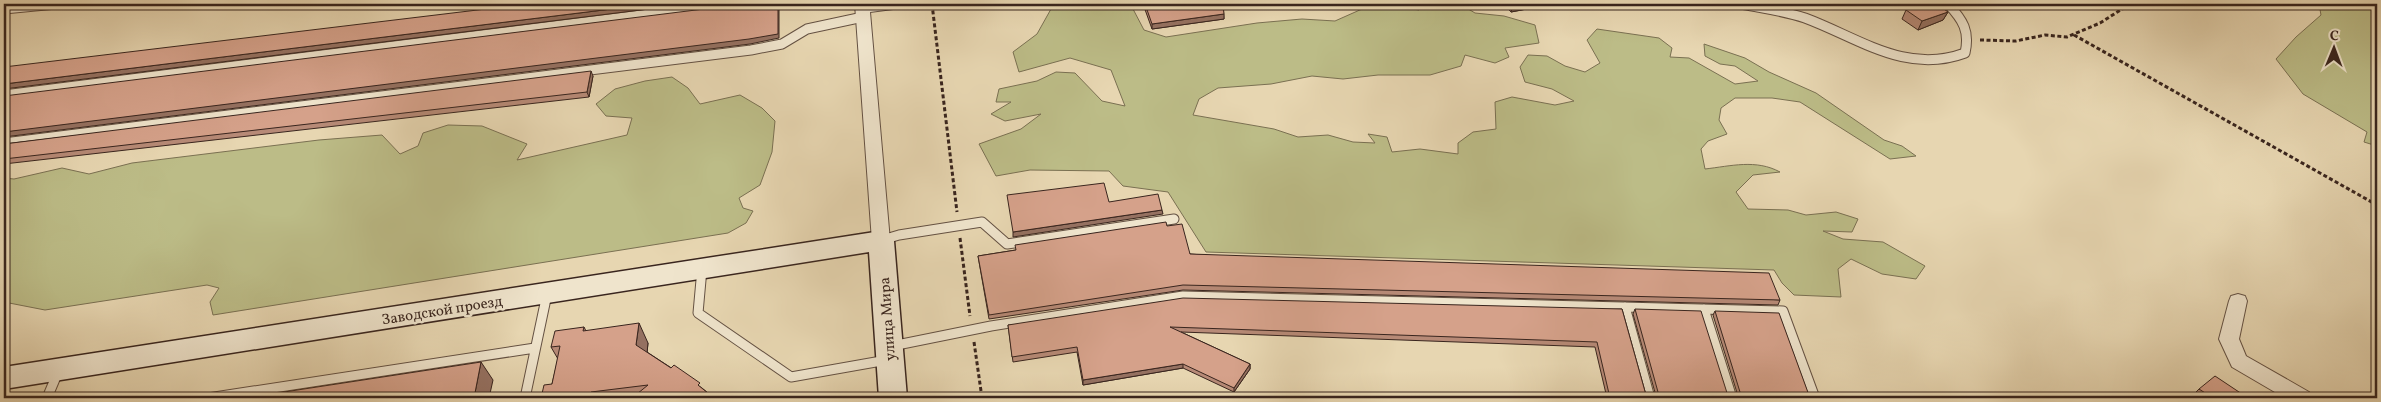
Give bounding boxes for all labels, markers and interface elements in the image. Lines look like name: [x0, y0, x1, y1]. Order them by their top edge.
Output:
north arrow: [2308, 22, 2358, 72]
text: С: [2330, 27, 2339, 46]
street label: улица Мира: [875, 276, 902, 361]
street label: Заводской проезд: [380, 291, 505, 331]

